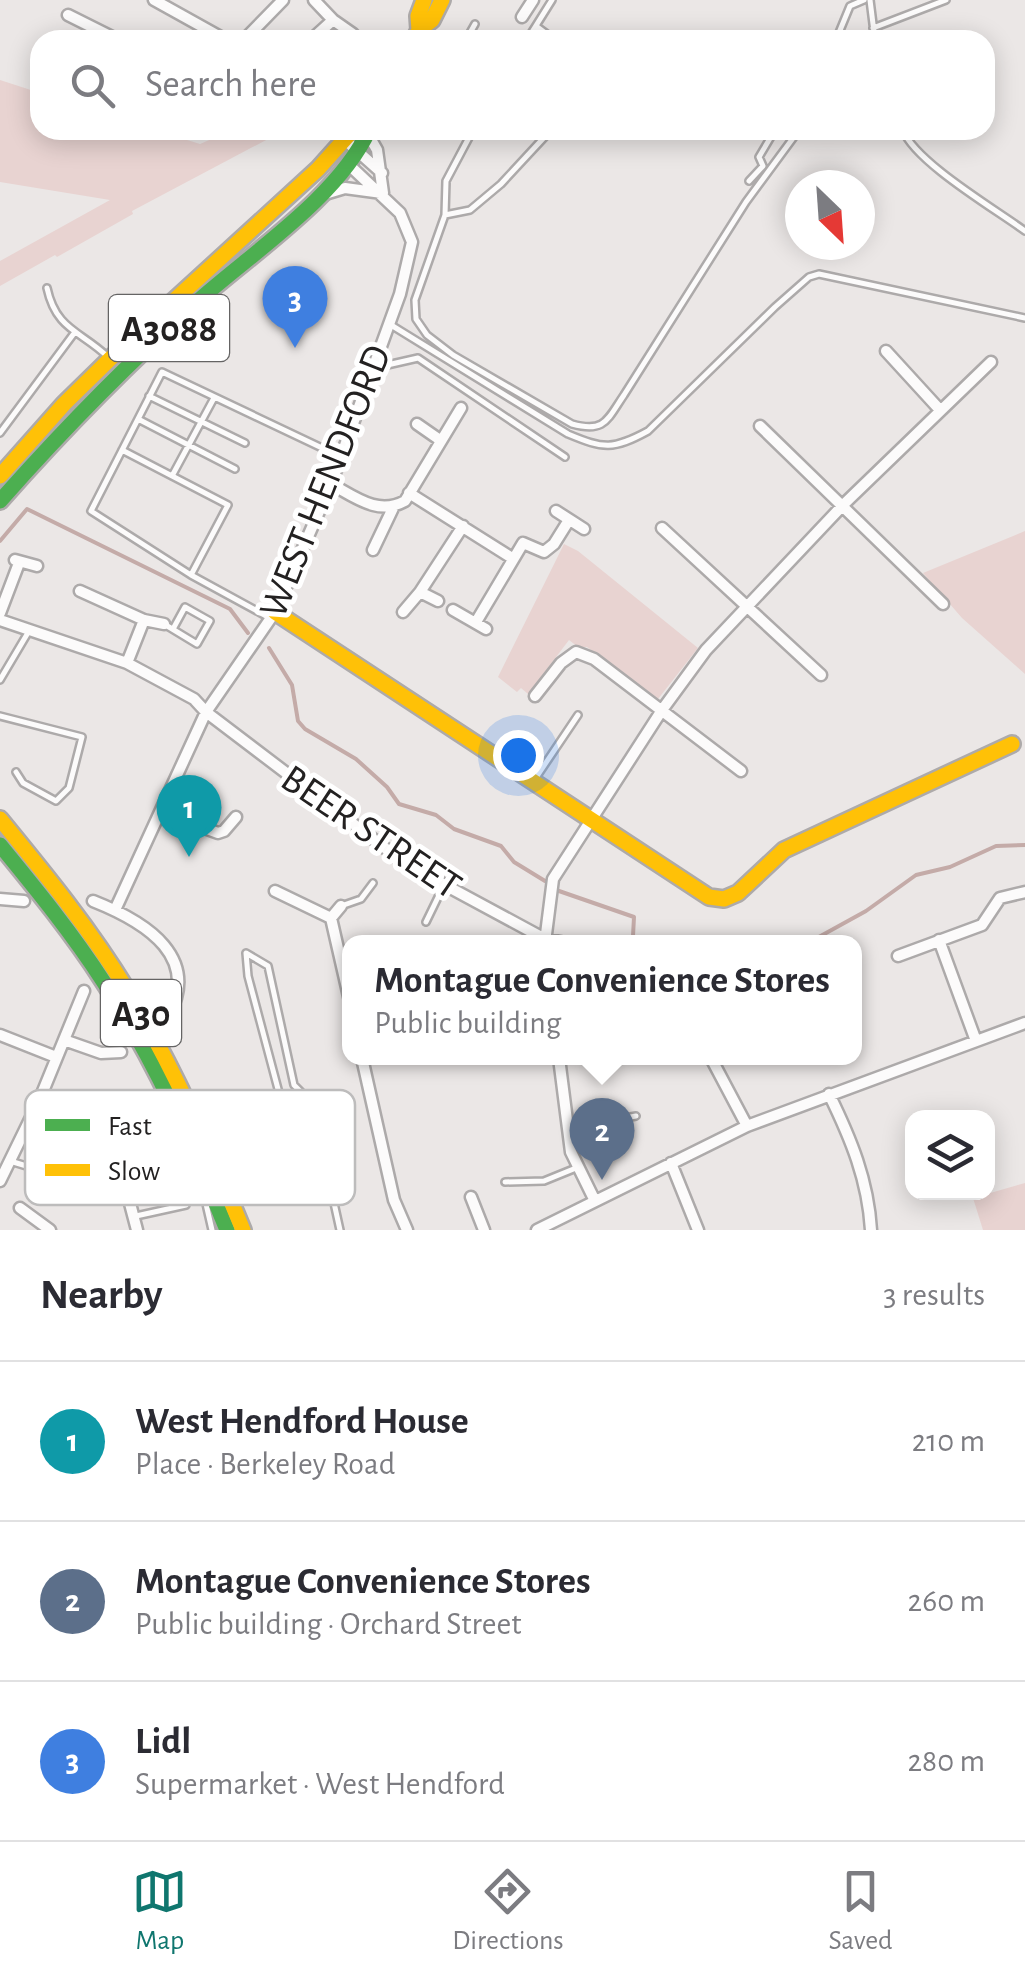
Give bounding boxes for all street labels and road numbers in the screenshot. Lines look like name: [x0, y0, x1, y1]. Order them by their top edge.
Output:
road number: A3088: [109, 295, 229, 361]
street label: WEST HENDFORD: [253, 340, 399, 624]
street label: BEER STREET: [274, 758, 468, 907]
road number: A30: [101, 980, 181, 1046]

